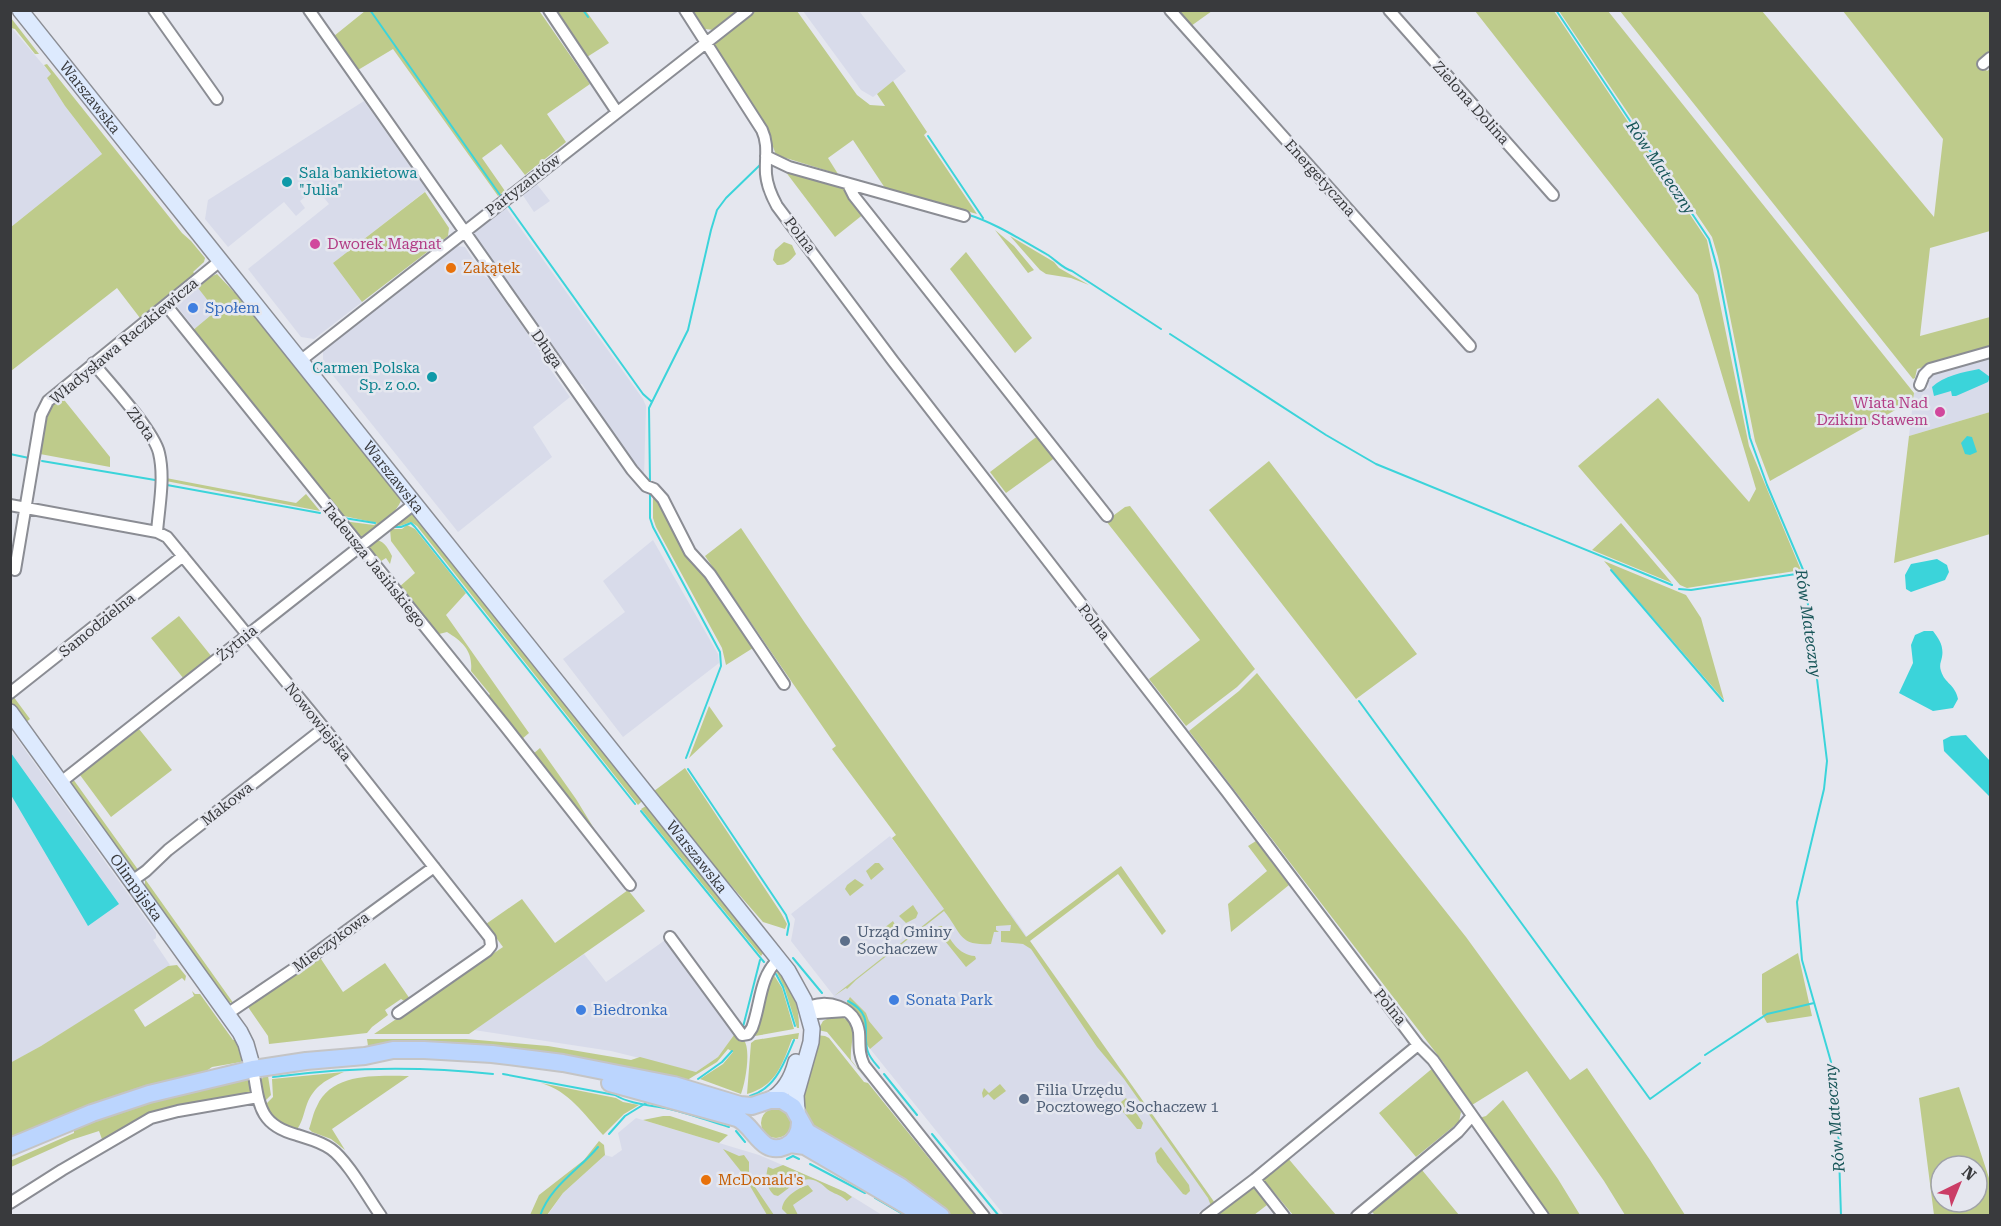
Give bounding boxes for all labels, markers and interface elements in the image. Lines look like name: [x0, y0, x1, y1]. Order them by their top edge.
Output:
street label: Warszawska: [56, 58, 124, 137]
street label: Zielona Dolina: [1429, 58, 1513, 148]
water label: Rów Mateczny: [1622, 116, 1699, 218]
street label: Energetyczna: [1281, 136, 1359, 220]
street label: Partyzantów: [482, 150, 564, 220]
place label: Sala bankietowa "Julia": [299, 164, 417, 199]
marker: Sala bankietowa "Julia": [280, 175, 294, 189]
street label: Polna: [780, 213, 820, 257]
place label: Dworek Magnat: [327, 235, 442, 253]
marker: Dworek Magnat: [308, 237, 322, 251]
place label: Zakątek: [463, 259, 521, 277]
marker: Zakątek: [444, 261, 458, 275]
street label: Władysława Raczkiewicza: [47, 274, 201, 408]
place label: Społem: [205, 299, 260, 317]
marker: Społem: [186, 301, 200, 315]
street label: Długa: [528, 327, 566, 371]
place label: Carmen Polska Sp. z o.o.: [312, 359, 420, 394]
marker: Carmen Polska Sp. z o.o.: [425, 370, 439, 384]
place label: Wiata Nad Dzikim Stawem: [1816, 394, 1928, 429]
street label: Złota: [123, 404, 159, 444]
marker: Wiata Nad Dzikim Stawem: [1933, 405, 1947, 419]
street label: Warszawska: [359, 437, 428, 517]
street label: Tadeusza Jasińskiego: [318, 499, 430, 631]
water label: Rów Mateczny: [1791, 567, 1826, 679]
street label: Samodzielna: [55, 589, 139, 661]
street label: Polna: [1074, 600, 1114, 644]
street label: Żytnia: [213, 621, 261, 665]
street label: Nowowiejska: [281, 679, 355, 765]
street label: Makowa: [198, 778, 256, 830]
street label: Warszawska: [662, 817, 731, 897]
street label: Olimpijska: [106, 850, 166, 924]
street label: Mieczykowa: [289, 908, 373, 976]
place label: Urząd Gminy Sochaczew: [857, 923, 952, 958]
marker: Urząd Gminy Sochaczew: [838, 934, 852, 948]
street label: Polna: [1370, 985, 1410, 1029]
place label: Sonata Park: [906, 991, 993, 1009]
marker: Sonata Park: [887, 993, 901, 1007]
place label: Biedronka: [593, 1001, 668, 1019]
marker: Biedronka: [574, 1003, 588, 1017]
water label: Rów Mateczny: [1820, 1062, 1849, 1174]
place label: Filia Urzędu Pocztowego Sochaczew 1: [1036, 1081, 1219, 1116]
marker: Filia Urzędu Pocztowego Sochaczew 1: [1017, 1092, 1031, 1106]
north arrow: [1929, 1154, 1989, 1214]
text: N: [1958, 1162, 1980, 1185]
place label: McDonald's: [718, 1171, 804, 1189]
marker: McDonald's: [699, 1173, 713, 1187]

